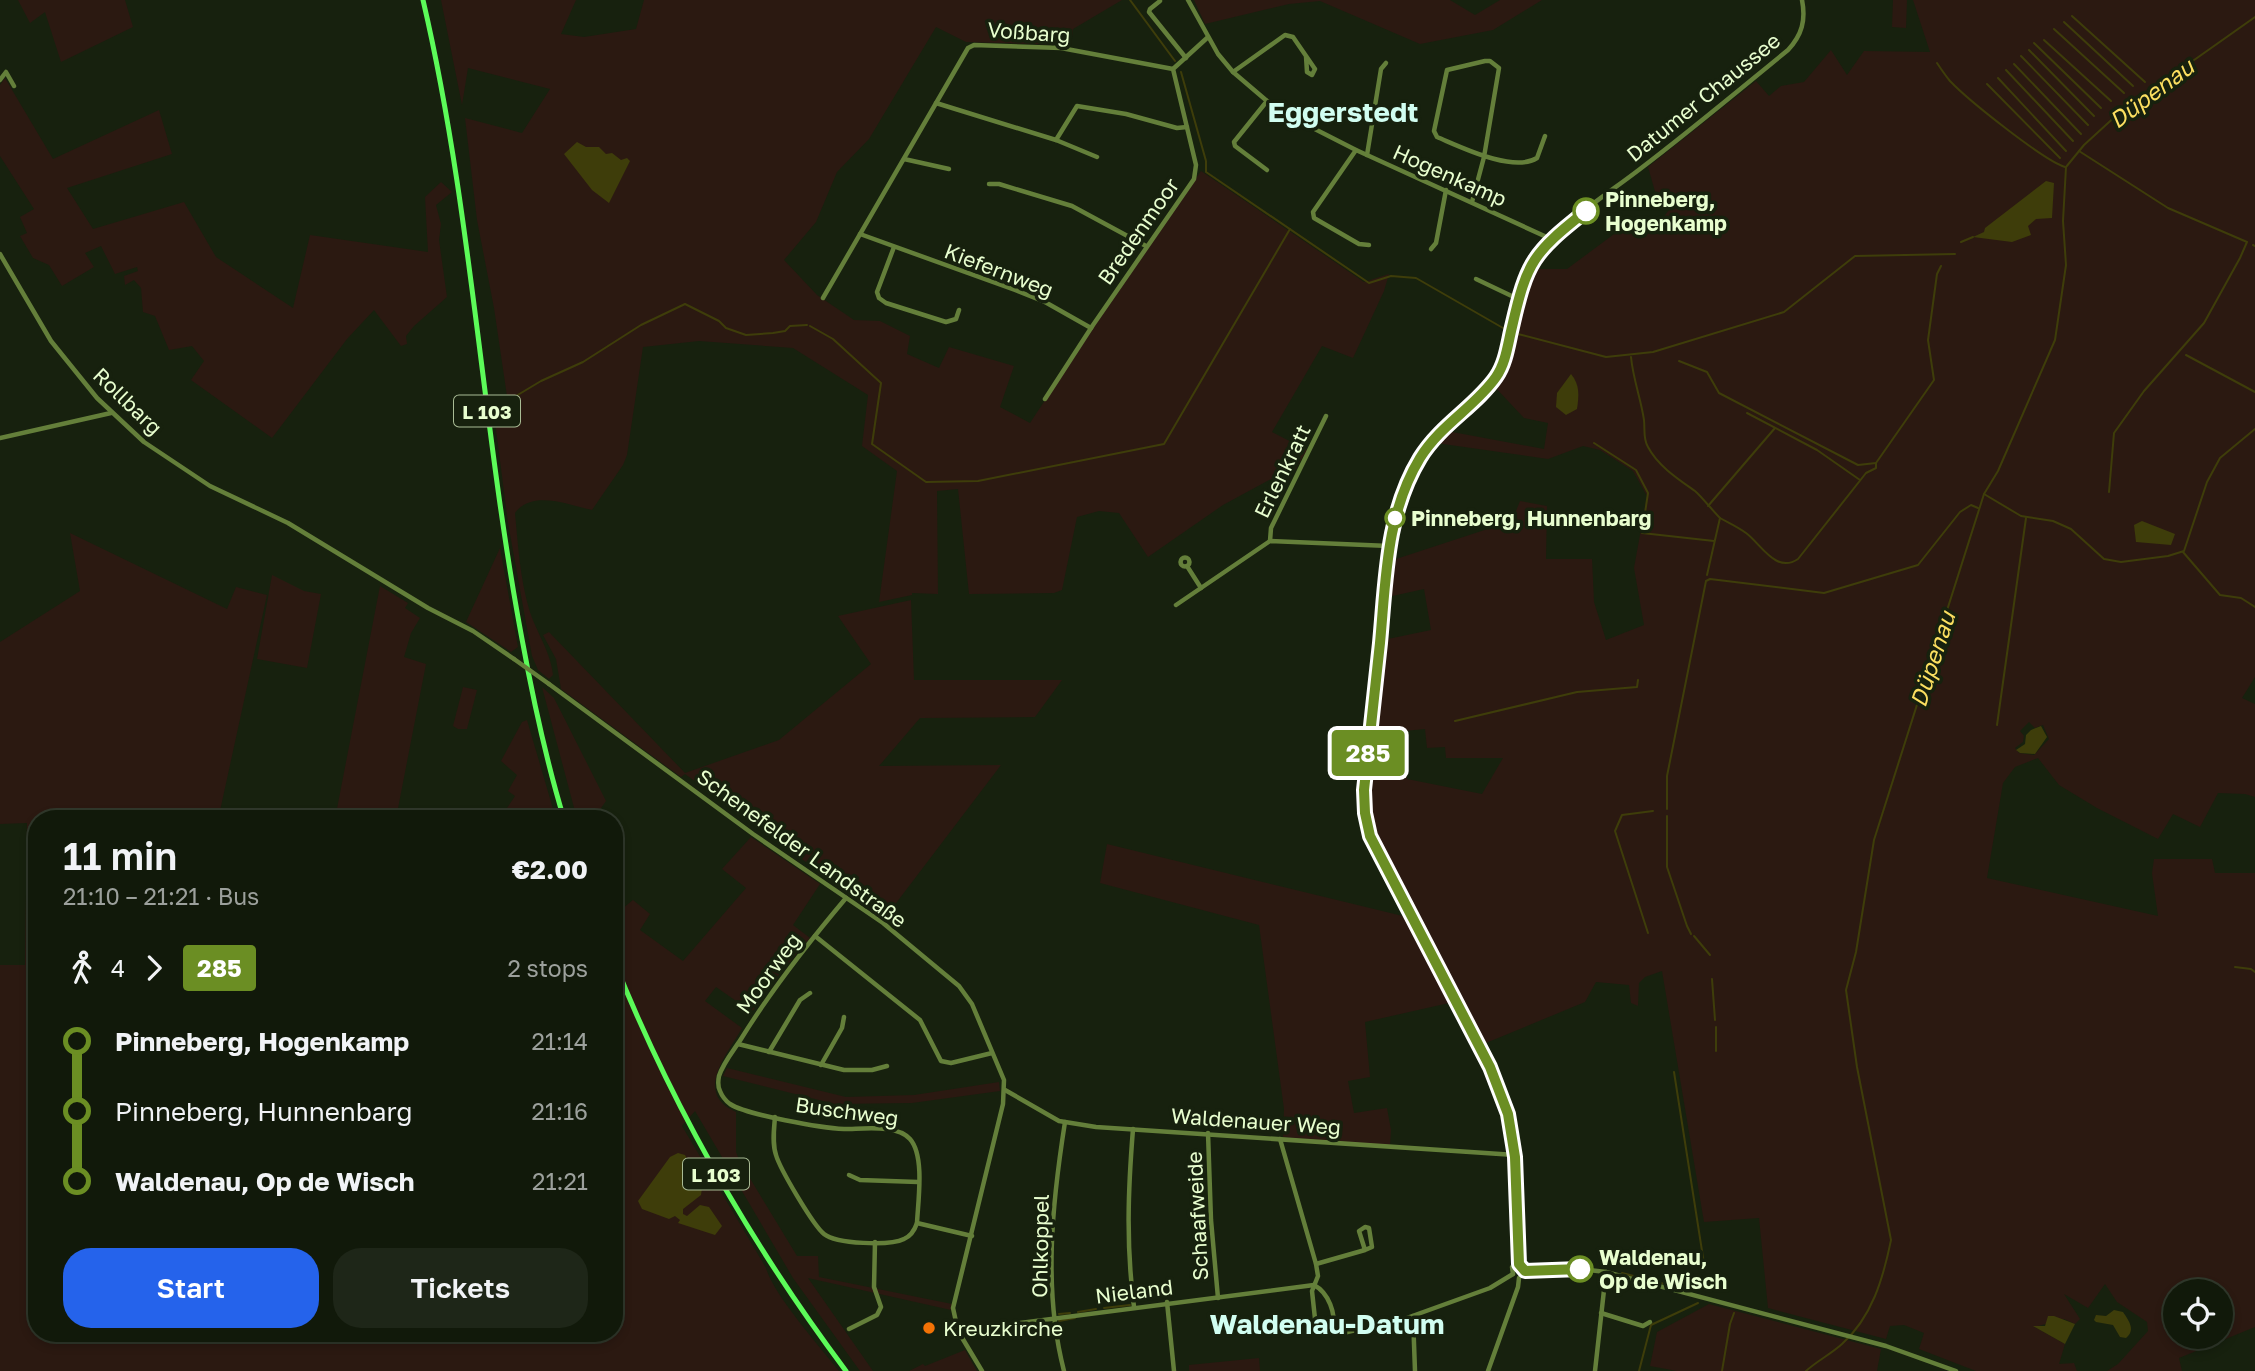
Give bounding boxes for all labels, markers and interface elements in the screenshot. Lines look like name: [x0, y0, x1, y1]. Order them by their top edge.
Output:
street label: Voßbarg: [987, 16, 1071, 48]
street label: Datumer Chaussee: [1621, 27, 1785, 167]
water label: Düpenau: [2103, 51, 2200, 134]
district label: Eggerstedt: [1268, 95, 1418, 128]
street label: Hogenkamp: [1389, 138, 1511, 212]
street label: Bredenmoor: [1092, 173, 1184, 289]
place label: Pinneberg, Hogenkamp: [1605, 186, 1727, 236]
marker: Pinneberg, Hogenkamp: [1573, 198, 1599, 224]
street label: Kiefernweg: [941, 237, 1057, 303]
street label: Rollbarg: [88, 362, 168, 440]
road number: L 103: [454, 396, 520, 426]
street label: Erlenkratt: [1248, 420, 1316, 522]
place label: Pinneberg, Hunnenbarg: [1411, 505, 1652, 531]
marker: Pinneberg, Hunnenbarg: [1385, 508, 1405, 528]
water label: Düpenau: [1903, 606, 1961, 710]
line badge: 285: [1328, 730, 1408, 776]
text: 285: [1346, 738, 1390, 767]
street label: Schenefelder Landstraße: [692, 763, 912, 933]
text: 11 min: [63, 833, 177, 878]
text: €2.00: [512, 854, 588, 885]
text: 21:10 – 21:21 · Bus: [63, 882, 259, 910]
street label: Moorweg: [730, 927, 806, 1019]
icon: walk: [63, 949, 101, 987]
icon: forward: [135, 949, 173, 987]
text: 285: [197, 953, 242, 982]
text: 4: [111, 954, 125, 982]
text: 2 stops: [507, 954, 588, 982]
text: Pinneberg, Hogenkamp: [115, 1026, 409, 1057]
text: 21:14: [531, 1027, 588, 1055]
street label: Buschweg: [794, 1091, 900, 1131]
text: Pinneberg, Hunnenbarg: [115, 1096, 412, 1127]
text: 21:16: [532, 1097, 588, 1125]
street label: Waldenauer Weg: [1170, 1102, 1342, 1140]
street label: Schaafweide: [1181, 1151, 1213, 1281]
road number: L 103: [683, 1158, 749, 1190]
text: Waldenau, Op de Wisch: [115, 1166, 415, 1197]
text: 21:21: [532, 1167, 588, 1195]
street label: Ohlkoppel: [1026, 1194, 1054, 1298]
place label: Waldenau, Op de Wisch: [1599, 1244, 1727, 1294]
button: Start: [63, 1248, 319, 1328]
button: Tickets: [333, 1248, 588, 1328]
marker: Waldenau, Op de Wisch: [1567, 1256, 1593, 1282]
street label: Nieland: [1094, 1273, 1174, 1309]
map controls: [2163, 1279, 2233, 1349]
button: locate: [2163, 1279, 2233, 1349]
district label: Waldenau-Datum: [1210, 1307, 1444, 1340]
place label: Kreuzkirche: [943, 1315, 1063, 1341]
marker: Kreuzkirche: [921, 1320, 937, 1336]

